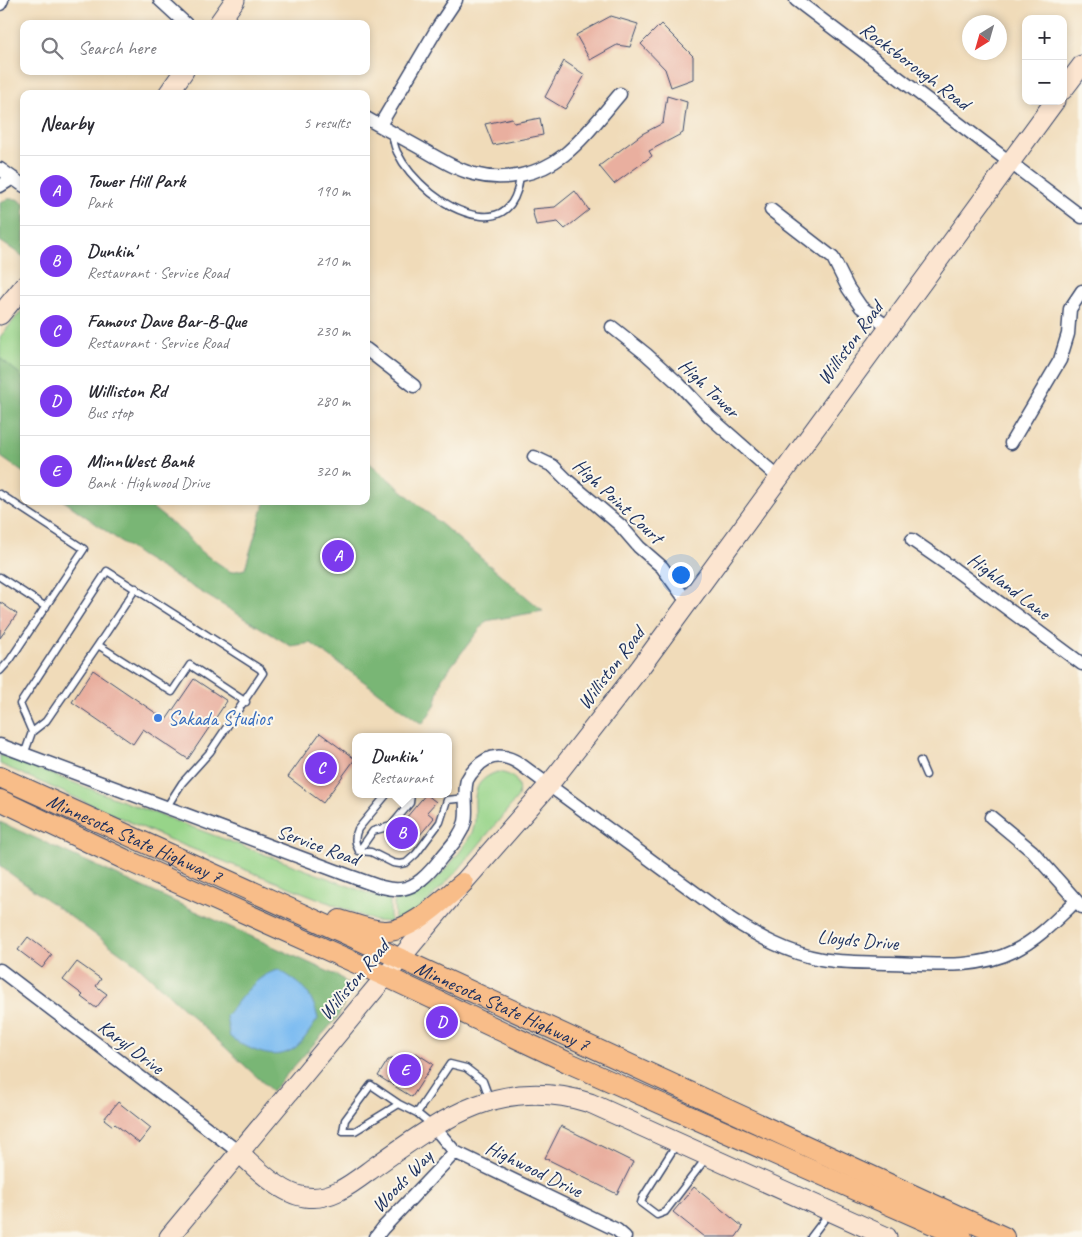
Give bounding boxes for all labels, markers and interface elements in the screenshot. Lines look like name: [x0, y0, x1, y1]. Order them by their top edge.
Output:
north arrow: [962, 15, 1007, 60]
map controls: [1022, 15, 1067, 105]
button: +: [1022, 15, 1067, 60]
street label: Rocksborough Road: [855, 17, 977, 117]
search box: [20, 20, 370, 75]
icon: search: [38, 34, 66, 62]
text: Search here: [78, 36, 155, 60]
button: −: [1022, 60, 1067, 105]
text: Nearby: [40, 110, 93, 136]
text: 5 results: [303, 113, 350, 133]
text: Tower Hill Park: [87, 169, 185, 193]
text: A: [52, 181, 60, 201]
text: 190 m: [316, 181, 350, 201]
text: Park: [87, 193, 112, 213]
text: Dunkin': [87, 239, 136, 263]
text: B: [52, 251, 60, 271]
text: 210 m: [316, 251, 350, 271]
text: Restaurant · Service Road: [87, 263, 228, 283]
street label: Williston Road: [811, 294, 890, 390]
text: Famous Dave Bar-B-Que: [87, 309, 246, 333]
text: C: [52, 321, 60, 341]
text: 230 m: [316, 321, 350, 341]
text: Restaurant · Service Road: [87, 333, 228, 353]
street label: High Tower: [673, 353, 746, 424]
text: Williston Rd: [87, 379, 166, 403]
text: D: [51, 391, 61, 411]
text: 280 m: [316, 391, 350, 411]
text: Bus stop: [87, 403, 133, 423]
text: MinnWest Bank: [87, 449, 193, 473]
street label: High Point Court: [568, 453, 671, 551]
text: E: [52, 461, 60, 481]
text: 320 m: [316, 461, 350, 481]
text: Bank · Highwood Drive: [87, 473, 209, 493]
pin: A: [322, 537, 354, 575]
street label: Highland Lane: [963, 547, 1056, 626]
your location: [668, 562, 694, 588]
street label: Williston Road: [572, 619, 652, 714]
place label: Sakada Studios: [168, 706, 274, 731]
marker: Sakada Studios: [152, 712, 164, 724]
popup: [352, 733, 452, 798]
text: Dunkin': [371, 744, 420, 768]
pin: C: [305, 749, 337, 787]
text: Restaurant: [371, 768, 433, 788]
street label: Minnesota State Highway 7: [43, 788, 227, 889]
pin: B: [386, 814, 418, 852]
street label: Service Road: [273, 819, 365, 872]
street label: Lloyds Drive: [817, 924, 901, 956]
street label: Williston Road: [313, 932, 397, 1025]
street label: Minnesota State Highway 7: [411, 955, 595, 1057]
pin: D: [426, 1003, 458, 1041]
street label: Karyl Drive: [93, 1014, 170, 1081]
pin: E: [389, 1051, 421, 1089]
street label: Highwood Drive: [482, 1135, 588, 1204]
street label: Woods Way: [366, 1143, 439, 1218]

